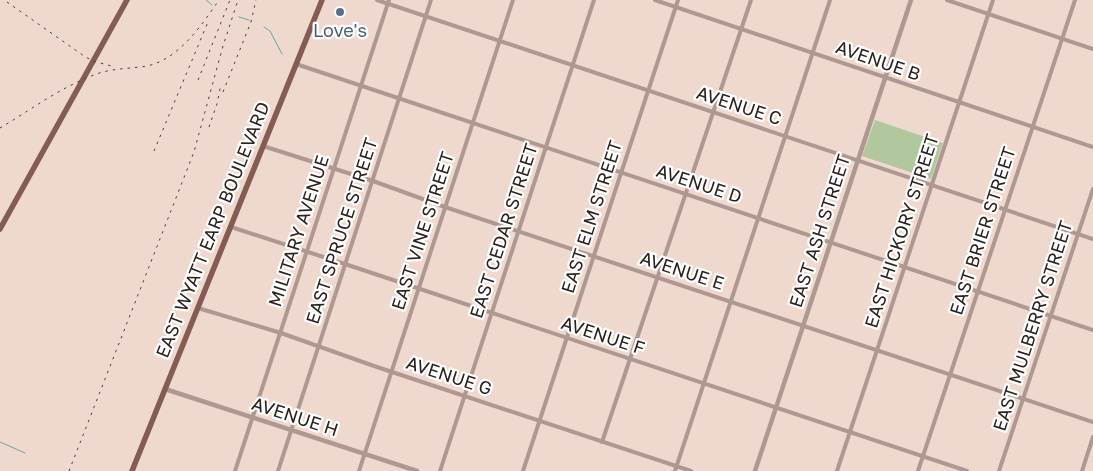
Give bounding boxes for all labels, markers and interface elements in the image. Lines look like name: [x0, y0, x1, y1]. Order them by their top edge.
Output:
marker: Love's: [334, 6, 346, 18]
place label: Love's: [313, 19, 367, 41]
street label: AVENUE B: [833, 35, 923, 85]
street label: AVENUE C: [694, 81, 785, 129]
street label: EAST WYATT EARP BOULEVARD: [151, 98, 274, 361]
street label: EAST HICKORY STREET: [859, 131, 943, 330]
street label: EAST SPRUCE STREET: [301, 135, 382, 326]
street label: EAST ELM STREET: [556, 138, 626, 296]
street label: EAST CEDAR STREET: [464, 141, 542, 321]
street label: EAST BRIER STREET: [944, 144, 1020, 318]
street label: EAST VINE STREET: [386, 149, 458, 312]
street label: EAST ASH STREET: [784, 151, 854, 310]
street label: MILITARY AVENUE: [263, 152, 333, 309]
street label: AVENUE D: [654, 159, 745, 207]
street label: EAST MULBERRY STREET: [988, 218, 1076, 434]
street label: AVENUE E: [638, 246, 727, 294]
street label: AVENUE F: [559, 311, 648, 359]
street label: AVENUE G: [404, 351, 495, 399]
street label: AVENUE H: [249, 392, 341, 440]

